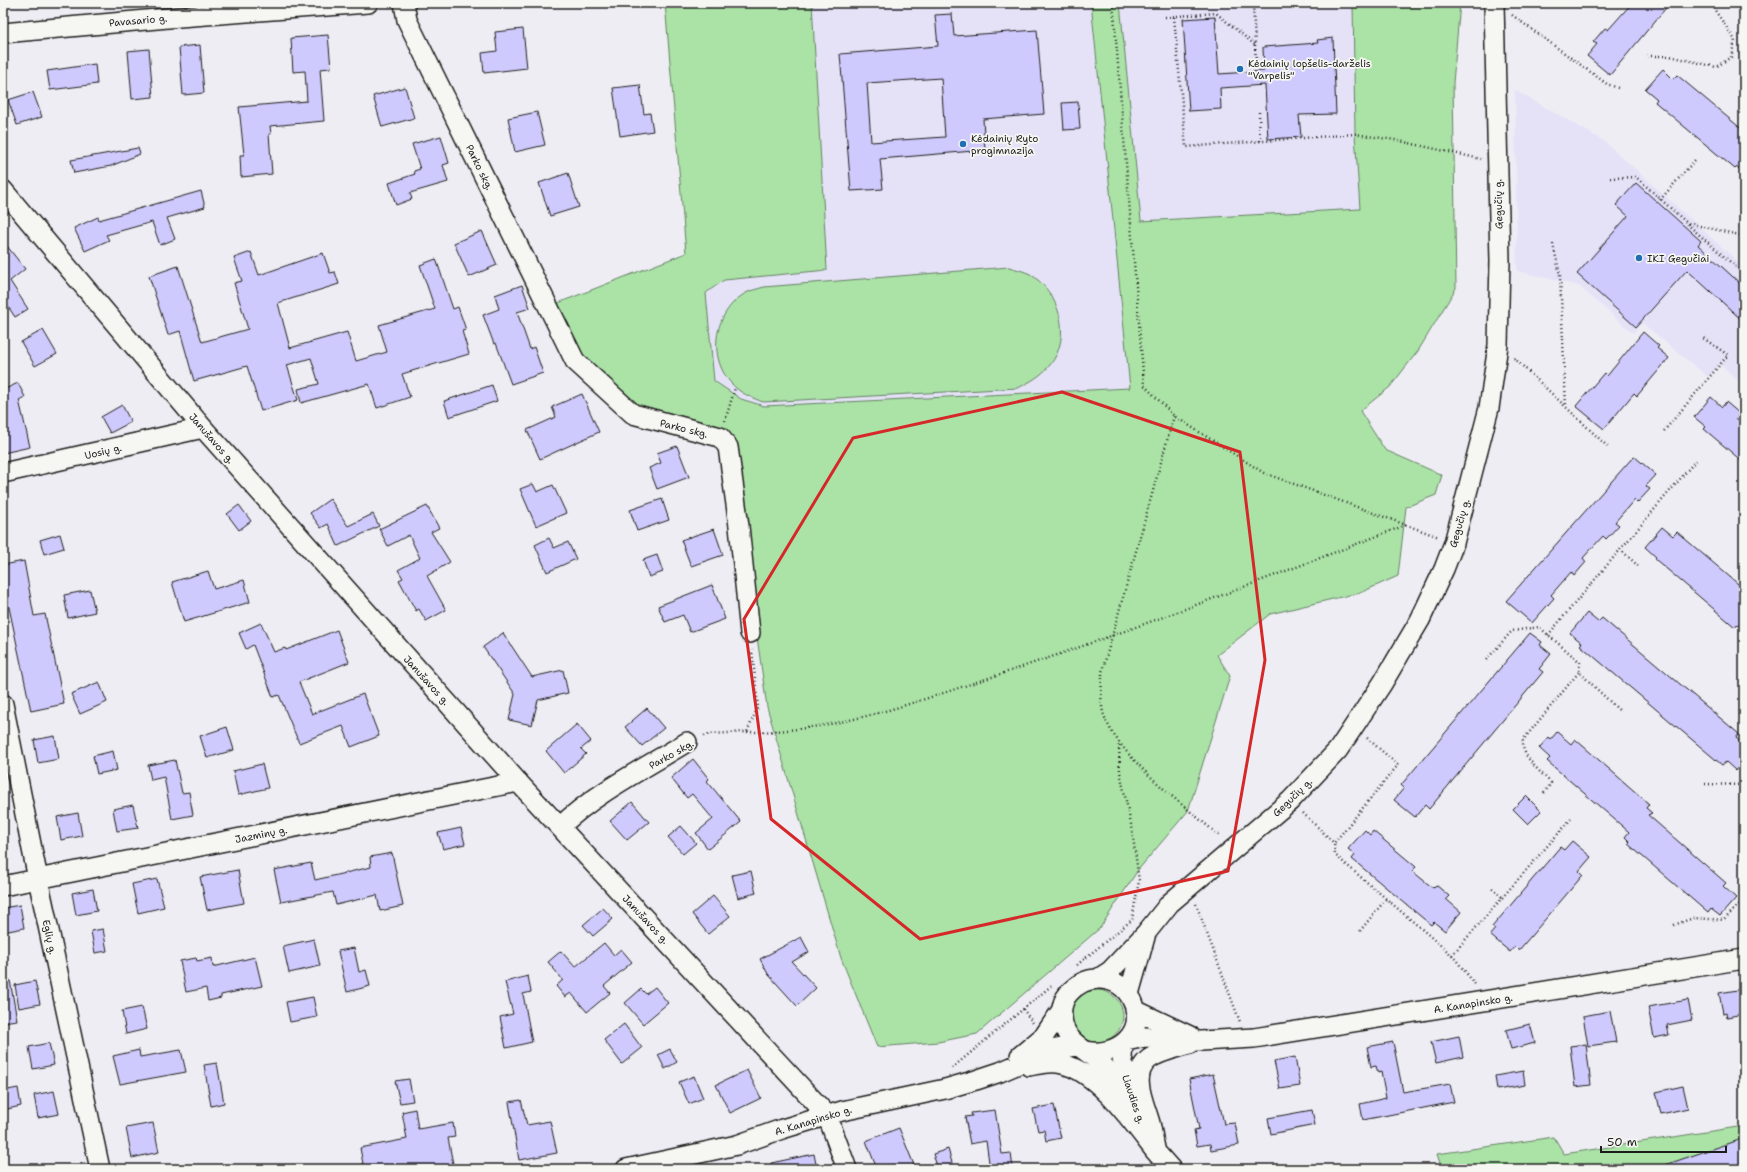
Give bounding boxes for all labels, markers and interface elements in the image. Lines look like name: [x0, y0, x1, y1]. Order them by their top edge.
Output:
street label: Pavasario g.: [108, 11, 168, 30]
place label: Kėdainių lopšelis-darželis "Varpelis": [1248, 57, 1371, 82]
marker: Kėdainių lopšelis-darželis "Varpelis": [1235, 64, 1245, 74]
place label: Kėdainių Ryto progimnazija: [971, 132, 1038, 157]
marker: Kėdainių Ryto progimnazija: [958, 139, 968, 149]
street label: Parko skg.: [463, 142, 496, 193]
street label: Gegučių g.: [1492, 178, 1505, 229]
place label: IKI Gegučiai: [1647, 252, 1709, 265]
marker: IKI Gegučiai: [1634, 253, 1644, 263]
street label: Janušavos g.: [186, 410, 237, 467]
street label: Parko skg.: [658, 416, 710, 441]
street label: Uosių g.: [83, 441, 123, 462]
street label: Gegučių g.: [1446, 497, 1473, 549]
street label: Janušavos g.: [401, 653, 453, 708]
street label: Parko skg.: [647, 737, 696, 772]
street label: Gegučių g.: [1270, 775, 1315, 819]
street label: Jazminų g.: [234, 823, 289, 846]
street label: Janušavos g.: [620, 892, 672, 947]
street label: Eglių g.: [39, 918, 60, 956]
street label: A. Kanapinsko g.: [1433, 991, 1514, 1016]
street label: Liaudies g.: [1119, 1073, 1148, 1126]
street label: A. Kanapinsko g.: [773, 1102, 854, 1138]
scale bar: [1601, 1128, 1726, 1154]
text: 50 m: [1607, 1134, 1637, 1150]

